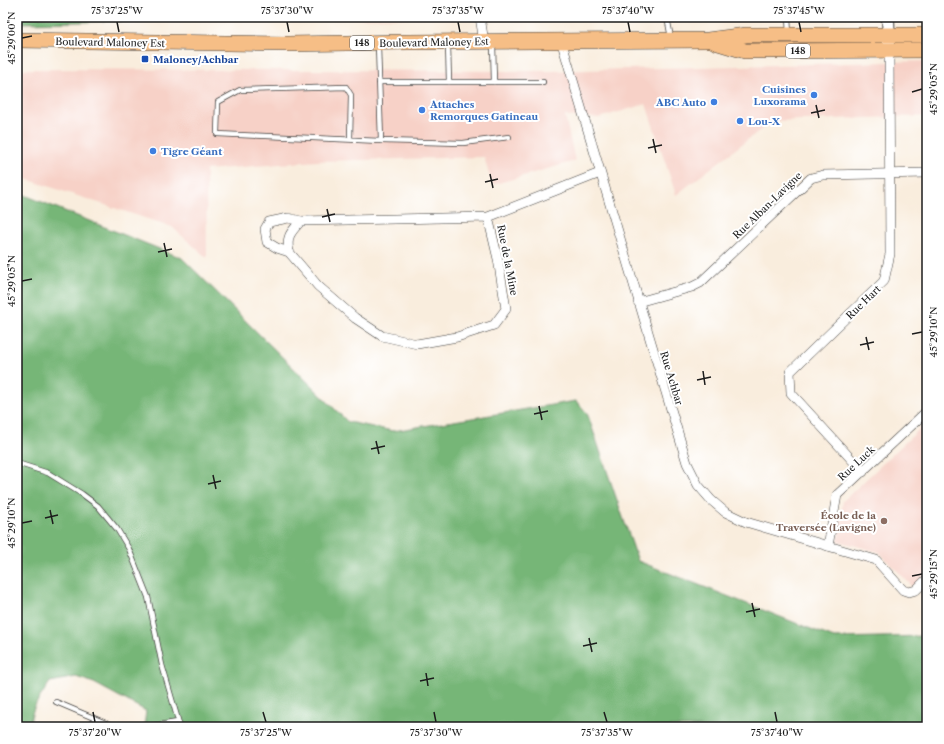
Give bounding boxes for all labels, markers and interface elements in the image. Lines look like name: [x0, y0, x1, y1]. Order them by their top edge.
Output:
text: 75°37'25"W: [91, 4, 144, 17]
text: 75°37'30"W: [261, 4, 314, 17]
text: 75°37'35"W: [432, 4, 485, 17]
text: 75°37'40"W: [602, 4, 655, 17]
text: 75°37'45"W: [773, 4, 826, 17]
text: 45°29'00"N: [5, 12, 18, 64]
street label: Boulevard Maloney Est: [55, 35, 165, 50]
street label: Boulevard Maloney Est: [379, 35, 489, 50]
road number: 148: [350, 36, 374, 50]
road number: 148: [786, 44, 810, 58]
place label: Maloney/Achbar: [153, 53, 239, 66]
marker: Maloney/Achbar: [140, 54, 150, 64]
text: 45°29'05"N: [927, 63, 940, 115]
place label: Cuisines Luxorama: [754, 83, 806, 108]
marker: Cuisines Luxorama: [809, 90, 819, 100]
place label: ABC Auto: [655, 96, 706, 109]
marker: ABC Auto: [709, 97, 719, 107]
place label: Attaches Remorques Gatineau: [429, 98, 538, 123]
marker: Attaches Remorques Gatineau: [417, 105, 427, 115]
place label: Lou-X: [748, 115, 781, 128]
marker: Lou-X: [735, 116, 745, 126]
place label: Tigre Géant: [161, 145, 222, 158]
marker: Tigre Géant: [148, 146, 158, 156]
street label: Rue Alban-Lavigne: [730, 169, 805, 242]
street label: Rue de la Mine: [494, 224, 521, 297]
text: 45°29'05"N: [5, 255, 18, 307]
street label: Rue Hart: [843, 282, 884, 322]
text: 45°29'10"N: [927, 307, 940, 357]
street label: Rue Achbar: [657, 350, 686, 407]
street label: Rue Luck: [835, 442, 878, 484]
text: 45°29'10"N: [5, 498, 18, 548]
place label: École de la Traversée (Lavigne): [776, 509, 876, 534]
marker: École de la Traversée (Lavigne): [879, 516, 889, 526]
text: 45°29'15"N: [927, 549, 940, 599]
text: 75°37'20"W: [69, 726, 123, 739]
text: 75°37'25"W: [240, 726, 293, 739]
text: 75°37'30"W: [410, 726, 463, 739]
text: 75°37'35"W: [581, 726, 634, 739]
text: 75°37'40"W: [751, 726, 804, 739]

